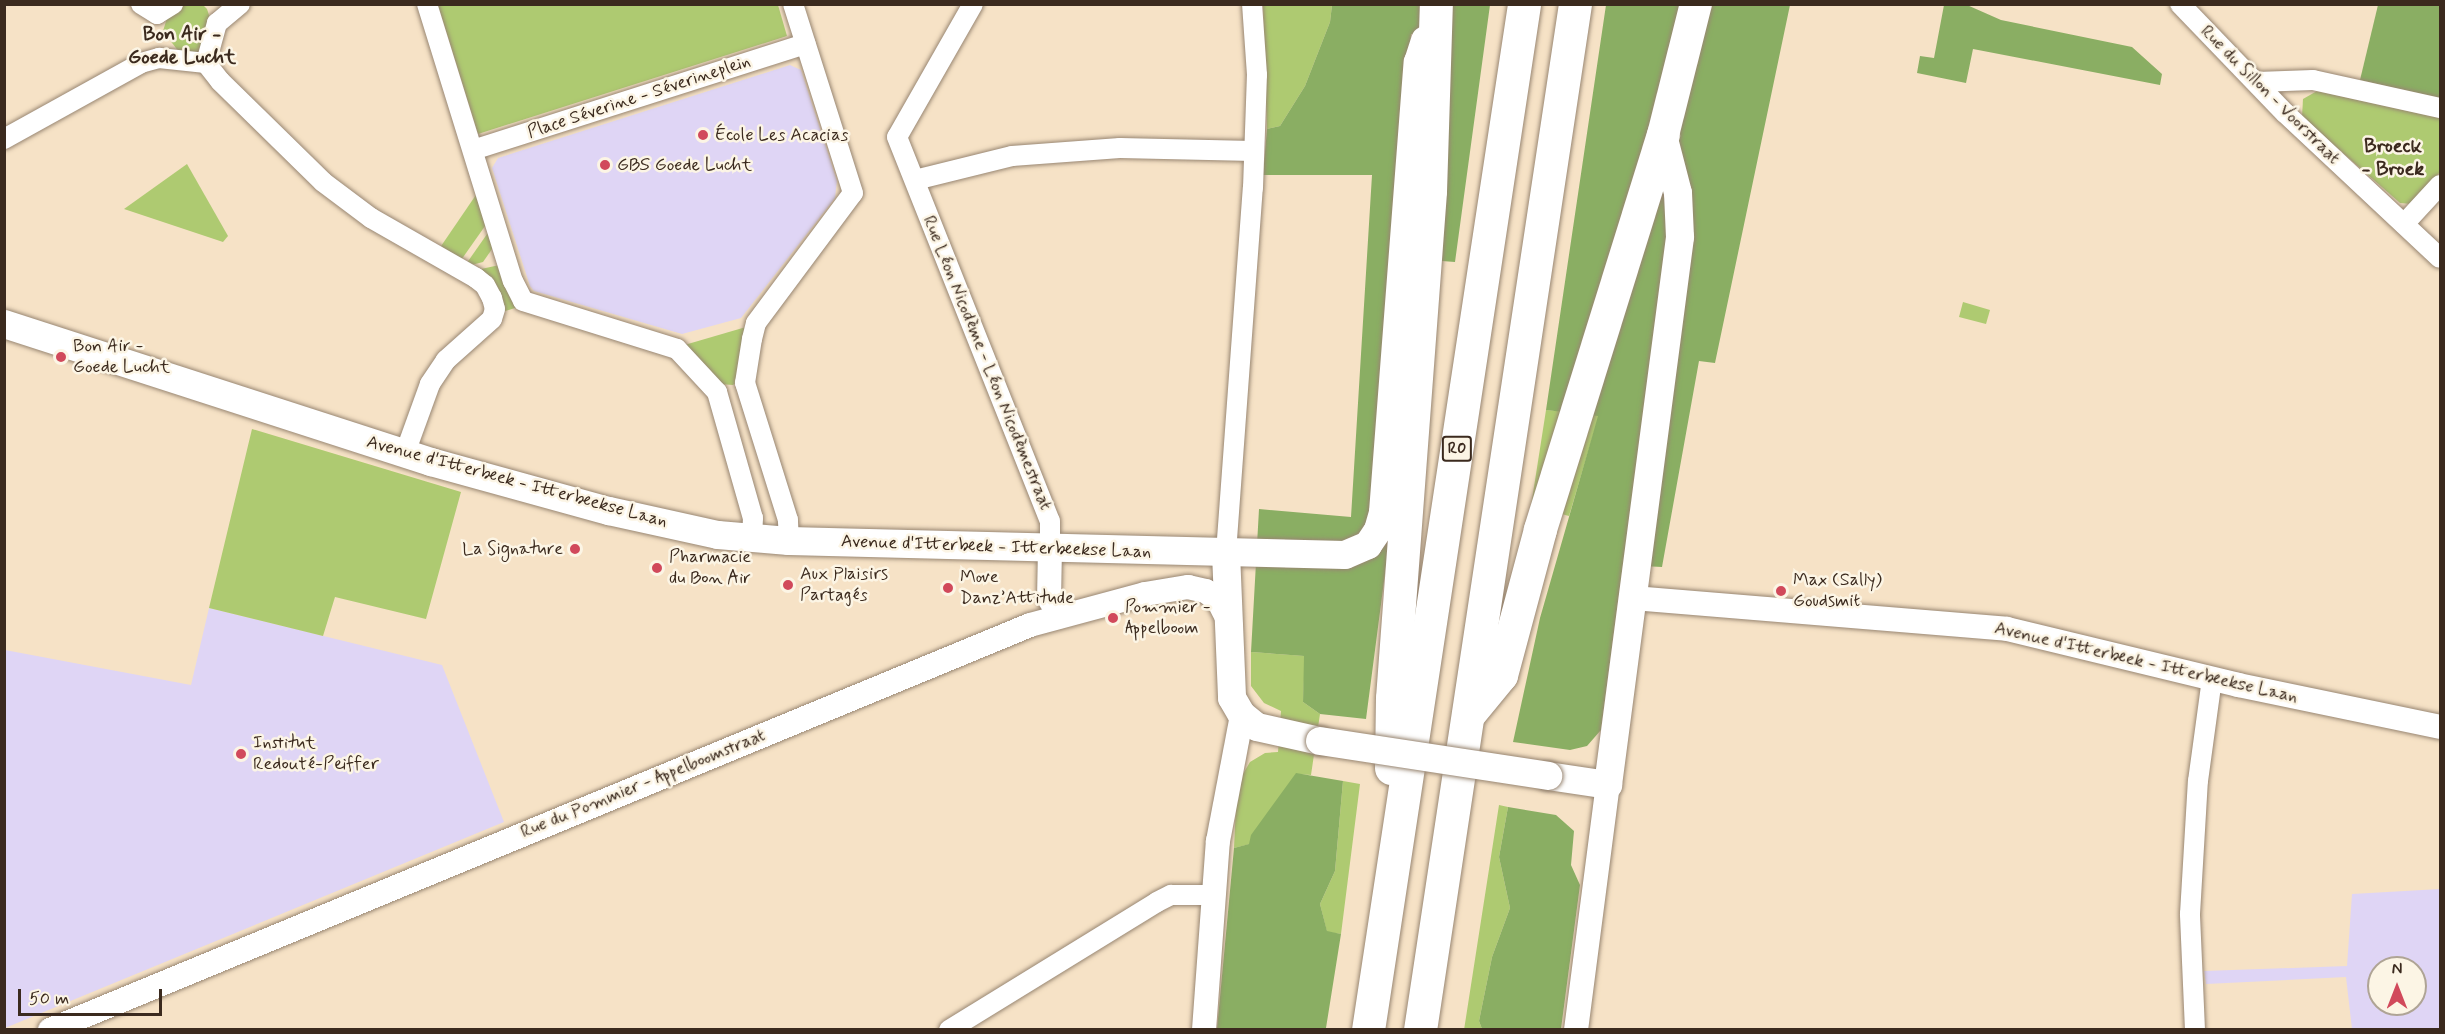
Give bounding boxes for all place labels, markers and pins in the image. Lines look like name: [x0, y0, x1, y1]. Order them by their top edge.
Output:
place label: École Les Acacias: [715, 124, 848, 146]
marker: École Les Acacias: [696, 128, 710, 142]
place label: GBS Goede Lucht: [617, 154, 752, 176]
marker: GBS Goede Lucht: [598, 158, 612, 172]
place label: Bon Air - Goede Lucht: [73, 336, 170, 378]
marker: Bon Air - Goede Lucht: [54, 350, 68, 364]
place label: La Signature: [460, 538, 563, 560]
marker: La Signature: [568, 542, 582, 556]
place label: Pharmacie du Bon Air: [669, 547, 751, 590]
marker: Pharmacie du Bon Air: [650, 561, 664, 575]
place label: Aux Plaisirs Partagés: [800, 564, 889, 606]
place label: Move Danz’Attitude: [960, 567, 1074, 610]
place label: Max (Sally) Goudsmit: [1793, 570, 1882, 612]
marker: Aux Plaisirs Partagés: [781, 578, 795, 592]
marker: Move Danz’Attitude: [941, 581, 955, 595]
marker: Max (Sally) Goudsmit: [1774, 584, 1788, 598]
place label: Pommier - Appelboom: [1125, 597, 1211, 640]
marker: Pommier - Appelboom: [1106, 611, 1120, 625]
place label: Institut Redouté-Peiffer: [253, 733, 379, 776]
marker: Institut Redouté-Peiffer: [234, 747, 248, 761]

